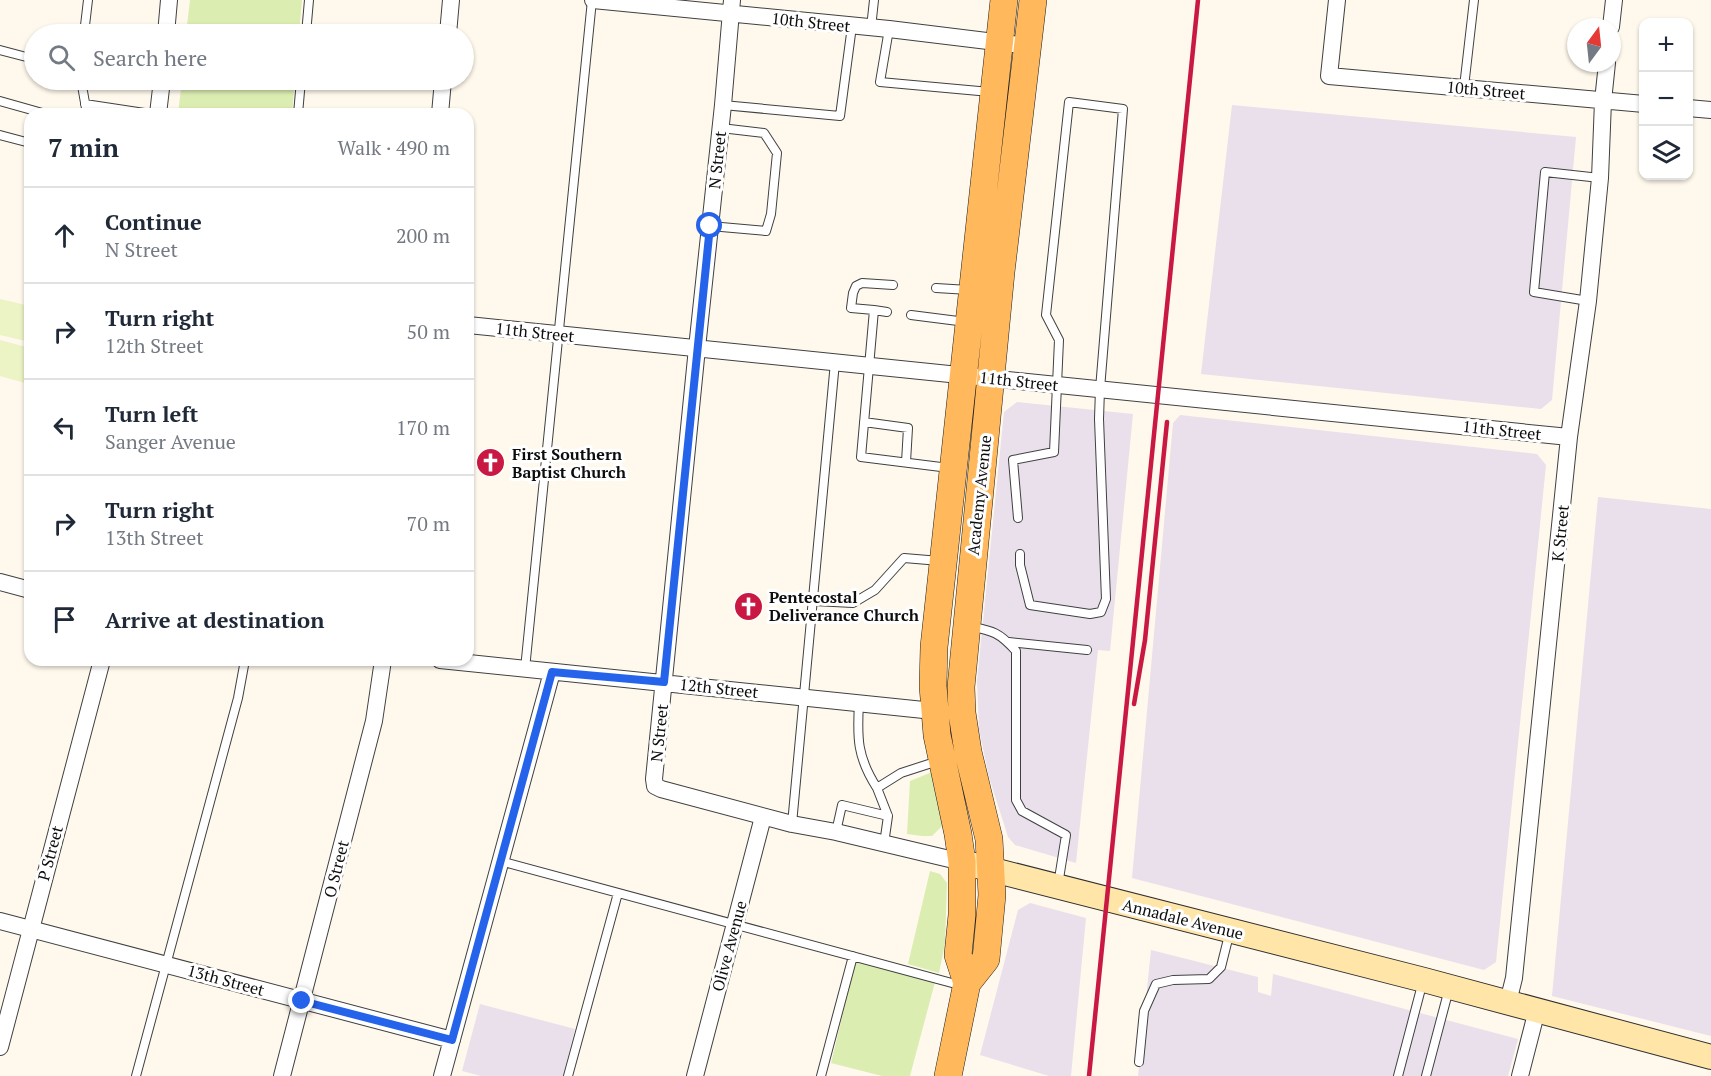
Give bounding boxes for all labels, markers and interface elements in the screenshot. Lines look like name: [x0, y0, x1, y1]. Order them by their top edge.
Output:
street label: 10th Street: [771, 7, 851, 37]
north arrow: [1567, 18, 1621, 72]
map controls: [1639, 18, 1693, 180]
button: +: [1639, 18, 1693, 72]
search box: [24, 24, 474, 90]
icon: search: [45, 41, 78, 74]
text: Search here: [93, 43, 207, 72]
button: −: [1639, 72, 1693, 126]
street label: 10th Street: [1446, 76, 1526, 104]
button: layers: [1639, 126, 1693, 180]
text: 7 min: [48, 130, 119, 164]
street label: N Street: [703, 130, 731, 190]
text: Walk · 490 m: [338, 134, 450, 161]
text: Continue: [105, 207, 202, 236]
route start: [696, 212, 722, 238]
icon: ahead: [48, 219, 81, 252]
text: 200 m: [396, 222, 450, 249]
text: N Street: [105, 236, 178, 263]
text: Turn right: [105, 303, 214, 332]
icon: right: [48, 315, 81, 348]
street label: 11th Street: [495, 317, 575, 347]
text: 50 m: [407, 318, 450, 345]
text: 12th Street: [105, 332, 204, 359]
street label: 11th Street: [979, 366, 1059, 396]
text: Turn left: [105, 399, 198, 428]
icon: left: [48, 411, 81, 444]
text: 170 m: [396, 414, 450, 441]
street label: 11th Street: [1462, 415, 1542, 445]
text: Sanger Avenue: [105, 428, 236, 455]
street label: Academy Avenue: [962, 434, 996, 556]
place label: First Southern Baptist Church: [512, 443, 627, 483]
church icon: First Southern Baptist Church: [475, 447, 507, 479]
text: Turn right: [105, 495, 214, 524]
street label: K Street: [1546, 503, 1574, 562]
icon: right: [48, 507, 81, 540]
text: 70 m: [407, 510, 450, 537]
text: 13th Street: [105, 524, 204, 551]
place label: Pentecostal Deliverance Church: [769, 586, 920, 626]
church icon: Pentecostal Deliverance Church: [732, 590, 764, 622]
icon: arrive: [48, 603, 81, 636]
text: Arrive at destination: [105, 605, 324, 634]
street label: 12th Street: [679, 673, 759, 703]
street label: N Street: [645, 703, 673, 763]
street label: P Street: [32, 823, 68, 883]
street label: O Street: [318, 838, 354, 900]
street label: Annadale Avenue: [1120, 893, 1246, 945]
street label: Olive Avenue: [706, 898, 752, 994]
street label: 13th Street: [185, 959, 267, 1001]
route end: [288, 987, 314, 1013]

